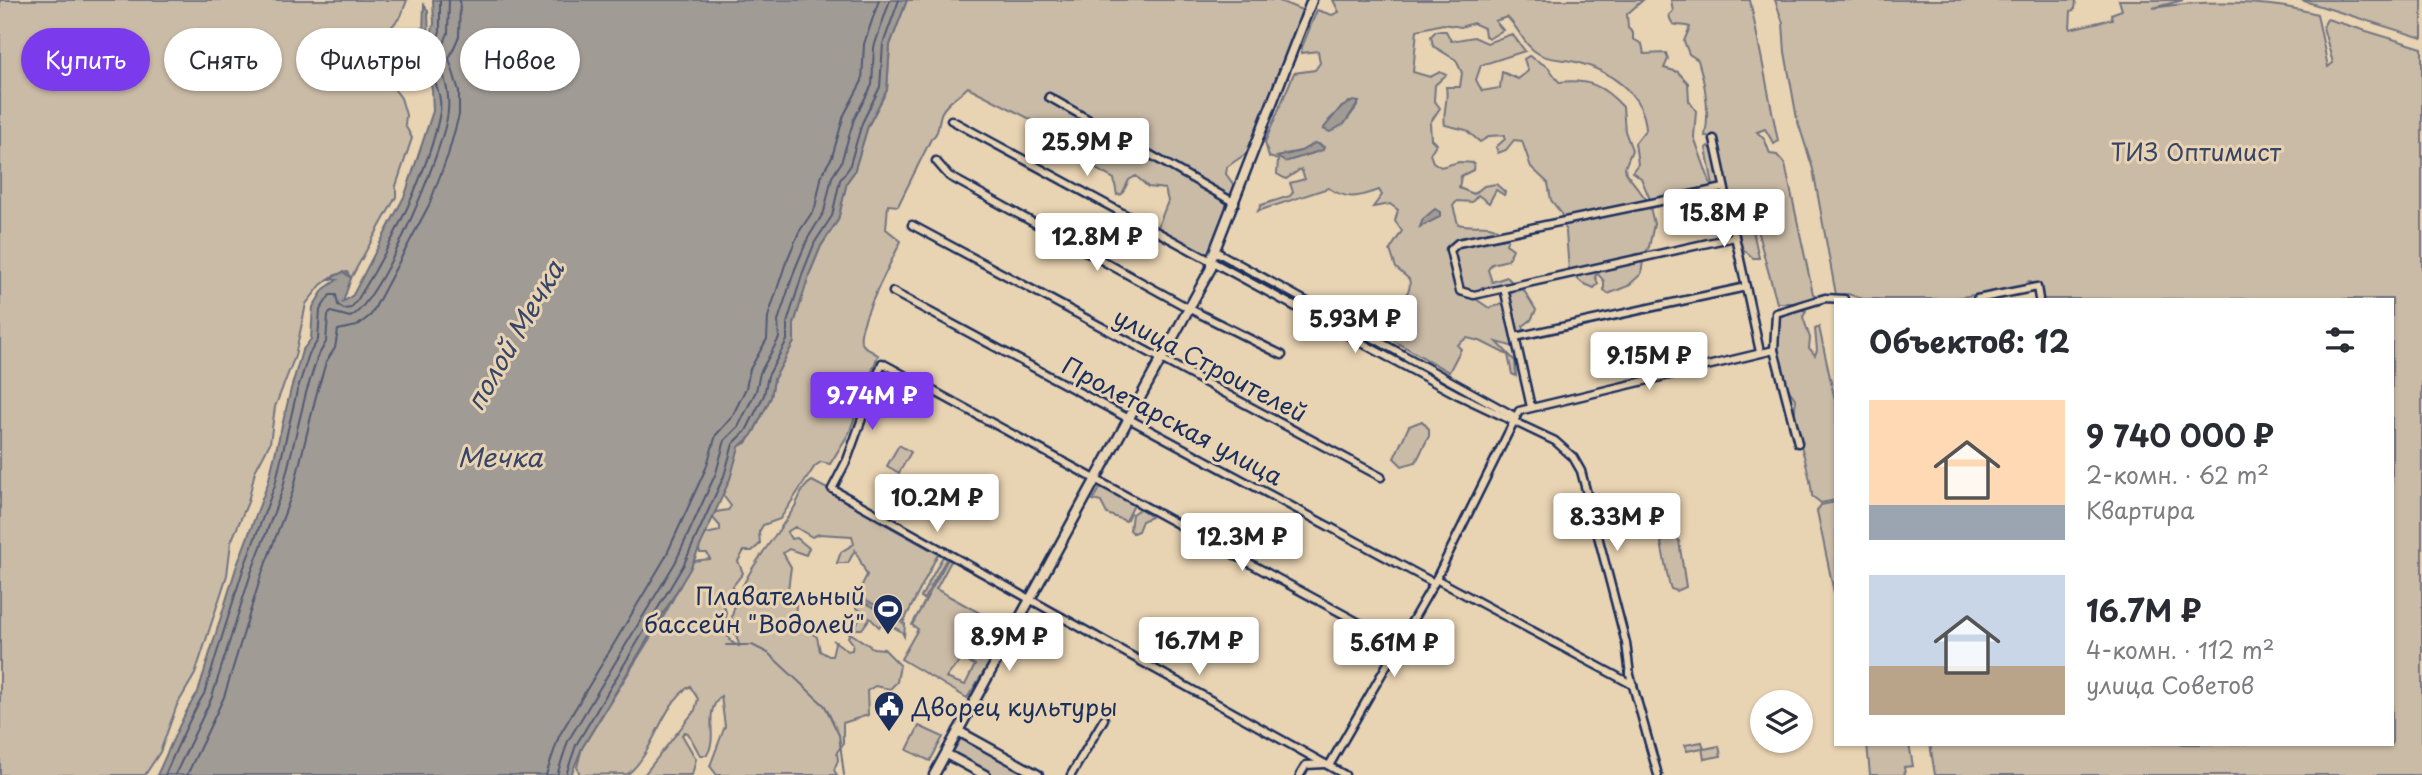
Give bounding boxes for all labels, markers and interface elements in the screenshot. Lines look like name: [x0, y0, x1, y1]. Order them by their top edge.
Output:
chip: Купить: [21, 28, 150, 91]
chip: Снять: [164, 28, 282, 91]
chip: Фильтры: [296, 28, 446, 91]
chip: Новое: [460, 28, 580, 91]
pin: 25.9M ₽: [1022, 118, 1152, 178]
text: 25.9M ₽: [1041, 123, 1133, 158]
park label: ТИЗ Оптимист: [2111, 133, 2282, 169]
pin: 15.8M ₽: [1659, 190, 1789, 249]
text: 15.8M ₽: [1680, 194, 1768, 229]
pin: 12.8M ₽: [1032, 214, 1162, 273]
text: 12.8M ₽: [1051, 218, 1143, 253]
water label: полой Мечка: [455, 252, 573, 417]
pin: 5.93M ₽: [1290, 296, 1420, 355]
street label: улица Строителей: [1108, 298, 1314, 430]
text: 5.93M ₽: [1309, 300, 1401, 335]
text: Объектов: 12: [1869, 318, 2070, 363]
icon: filters: [2321, 321, 2359, 359]
pin: 9.15M ₽: [1584, 332, 1714, 392]
text: 9.15M ₽: [1606, 337, 1692, 372]
street label: Пролетарская улица: [1056, 347, 1290, 493]
pin: 9.74M ₽: [807, 372, 937, 432]
text: 9.74M ₽: [827, 377, 917, 412]
text: 9 740 000 ₽: [2086, 412, 2274, 457]
icon: home: [1925, 428, 2009, 512]
water label: Мечка: [458, 437, 543, 476]
text: 2-комн. · 62 m²: [2086, 457, 2269, 492]
pin: 10.2M ₽: [872, 475, 1002, 534]
text: 10.2M ₽: [891, 479, 983, 514]
text: Квартира: [2086, 492, 2194, 527]
pin: 8.33M ₽: [1552, 494, 1682, 553]
text: 8.33M ₽: [1569, 498, 1665, 533]
pin: 12.3M ₽: [1177, 514, 1307, 573]
text: 12.3M ₽: [1197, 518, 1287, 553]
place label: Плавательный бассейн "Водолей": [644, 577, 865, 641]
text: 16.7M ₽: [2086, 587, 2201, 632]
sports icon: Плавательный бассейн "Водолей": [871, 592, 905, 636]
icon: home: [1925, 603, 2009, 687]
pin: 8.9M ₽: [952, 614, 1066, 673]
text: 8.9M ₽: [970, 618, 1048, 653]
pin: 16.7M ₽: [1134, 618, 1264, 677]
pin: 5.61M ₽: [1329, 620, 1459, 679]
text: 16.7M ₽: [1155, 622, 1243, 657]
text: 5.61M ₽: [1349, 624, 1439, 659]
text: 4-комн. · 112 m²: [2086, 632, 2275, 667]
text: улица Советов: [2086, 667, 2254, 702]
place label: Дворец культуры: [911, 688, 1118, 724]
public building icon: Дворец культуры: [872, 689, 906, 733]
map controls: [1750, 690, 1813, 753]
button: layers: [1750, 690, 1813, 753]

